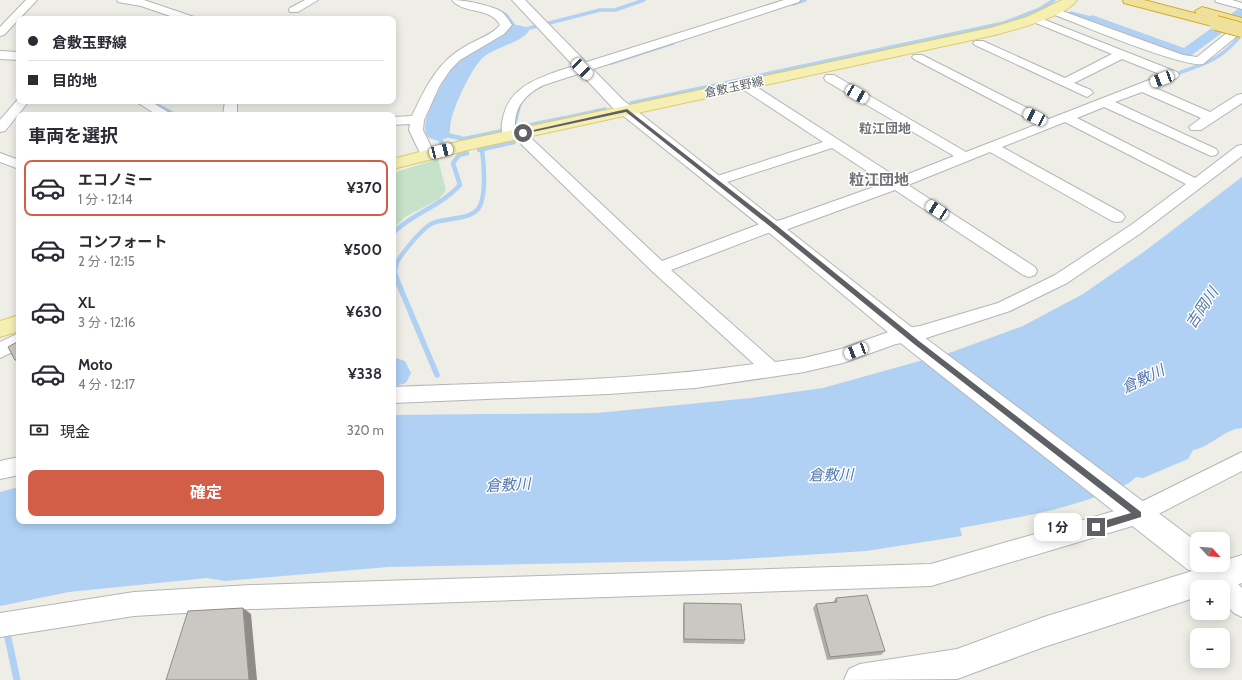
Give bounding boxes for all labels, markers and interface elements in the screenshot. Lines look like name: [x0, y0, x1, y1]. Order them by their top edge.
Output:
text: 倉敷玉野線: [52, 34, 127, 52]
car: [569, 56, 595, 82]
car: [1149, 69, 1175, 89]
text: 目的地: [52, 72, 97, 90]
street label: 倉敷玉野線: [703, 73, 765, 100]
car: [844, 83, 870, 105]
car: [1022, 106, 1048, 128]
district label: 粒江団地: [859, 120, 911, 136]
route start: [514, 124, 532, 142]
text: 車両を選択: [28, 125, 118, 147]
car: [428, 142, 454, 160]
icon: car: [30, 170, 66, 206]
text: エコノミー: [78, 171, 153, 189]
district label: 粒江団地: [849, 171, 909, 189]
text: ¥370: [347, 179, 382, 197]
text: 1 分 · 12:14: [78, 191, 133, 207]
car: [924, 198, 950, 222]
icon: car: [30, 232, 66, 268]
text: コンフォート: [78, 233, 168, 251]
text: ¥500: [344, 241, 382, 259]
text: 2 分 · 12:15: [78, 253, 135, 269]
water label: 吉岡川: [1182, 283, 1223, 332]
icon: car: [30, 294, 66, 330]
text: XL: [78, 294, 95, 312]
text: ¥630: [346, 303, 382, 321]
text: 3 分 · 12:16: [78, 314, 135, 330]
car: [843, 341, 869, 361]
icon: car: [30, 356, 66, 392]
text: Moto: [78, 356, 112, 374]
water label: 倉敷川: [1119, 360, 1169, 397]
text: ¥338: [348, 365, 382, 383]
text: 4 分 · 12:17: [78, 376, 135, 392]
icon: cash: [28, 419, 50, 441]
text: 320 m: [347, 422, 384, 438]
text: 現金: [60, 423, 90, 441]
water label: 倉敷川: [808, 466, 856, 484]
button: 確定: [28, 470, 384, 516]
water label: 倉敷川: [485, 475, 533, 495]
callout: 1 分: [1034, 513, 1082, 541]
route end: [1087, 518, 1105, 536]
text: 1 分: [1048, 519, 1068, 535]
north arrow: [1190, 532, 1230, 572]
map controls: [1190, 532, 1230, 668]
button: +: [1190, 580, 1230, 620]
button: −: [1190, 628, 1230, 668]

